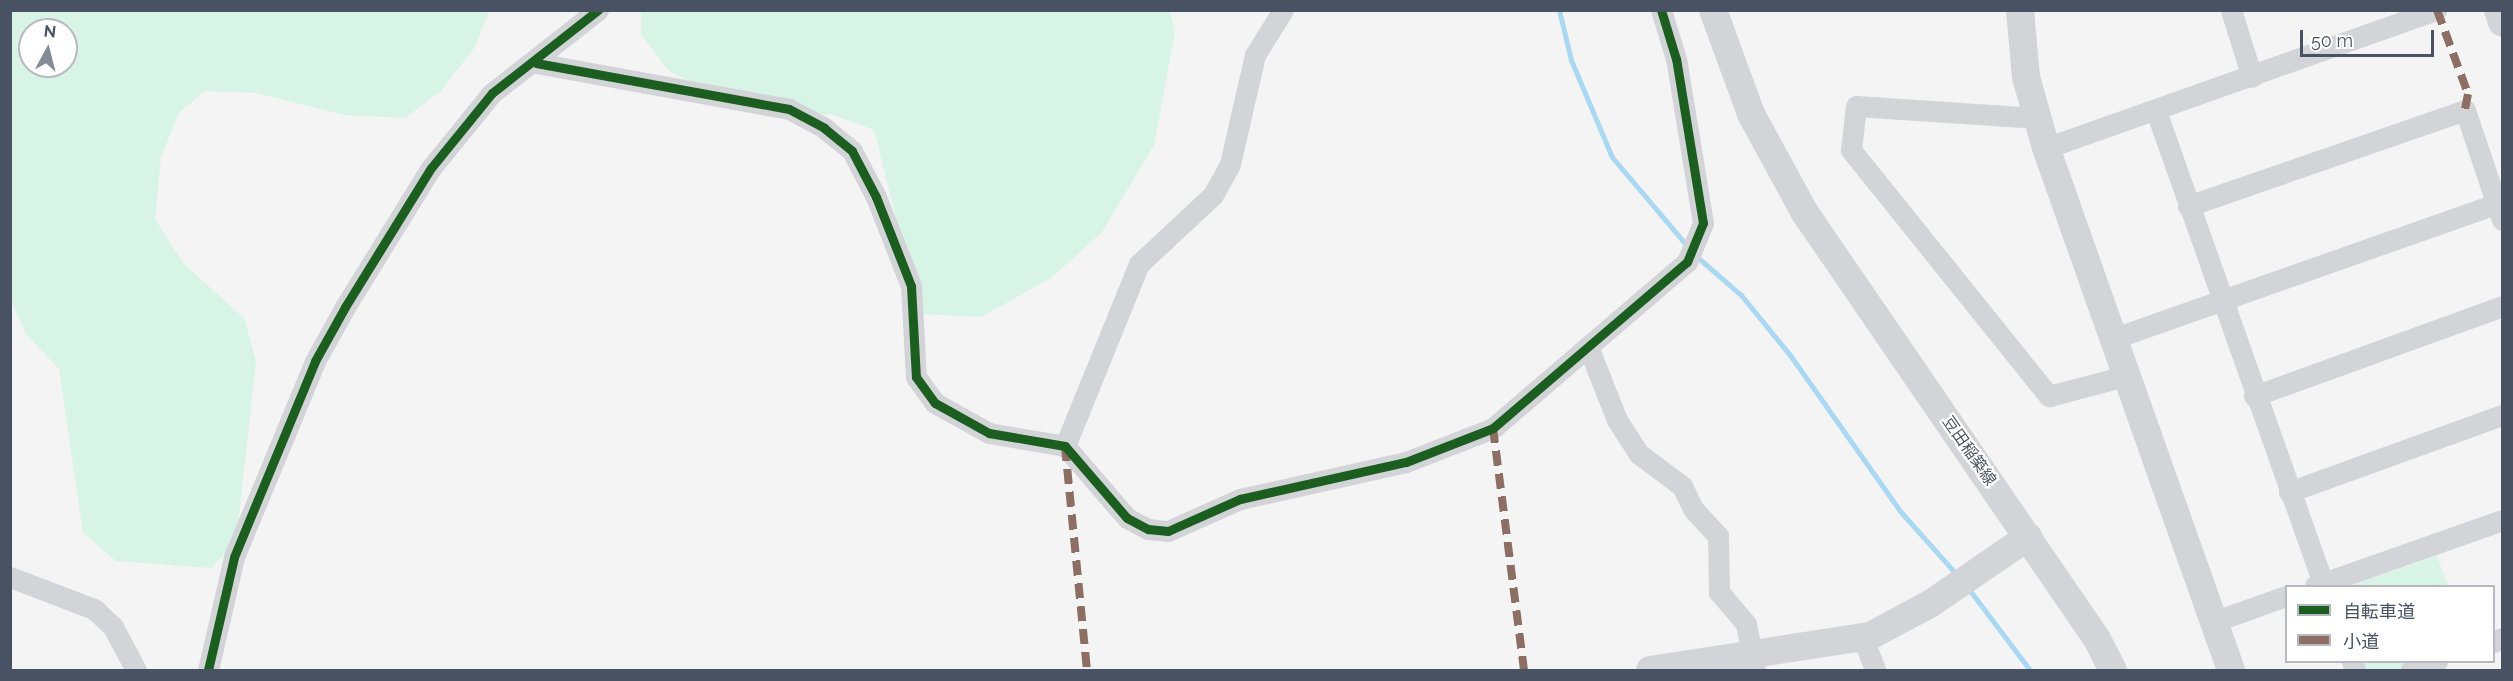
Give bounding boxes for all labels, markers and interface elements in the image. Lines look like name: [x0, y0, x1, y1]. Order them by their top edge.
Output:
north arrow: [18, 18, 78, 78]
scale bar: [2303, 18, 2436, 56]
text: N: [43, 21, 57, 42]
text: 50 m: [2311, 30, 2353, 51]
street label: 豆田稲築線: [1938, 413, 2000, 489]
legend: [2285, 585, 2495, 663]
text: 自転車道: [2343, 601, 2415, 622]
text: 小道: [2343, 631, 2379, 652]

